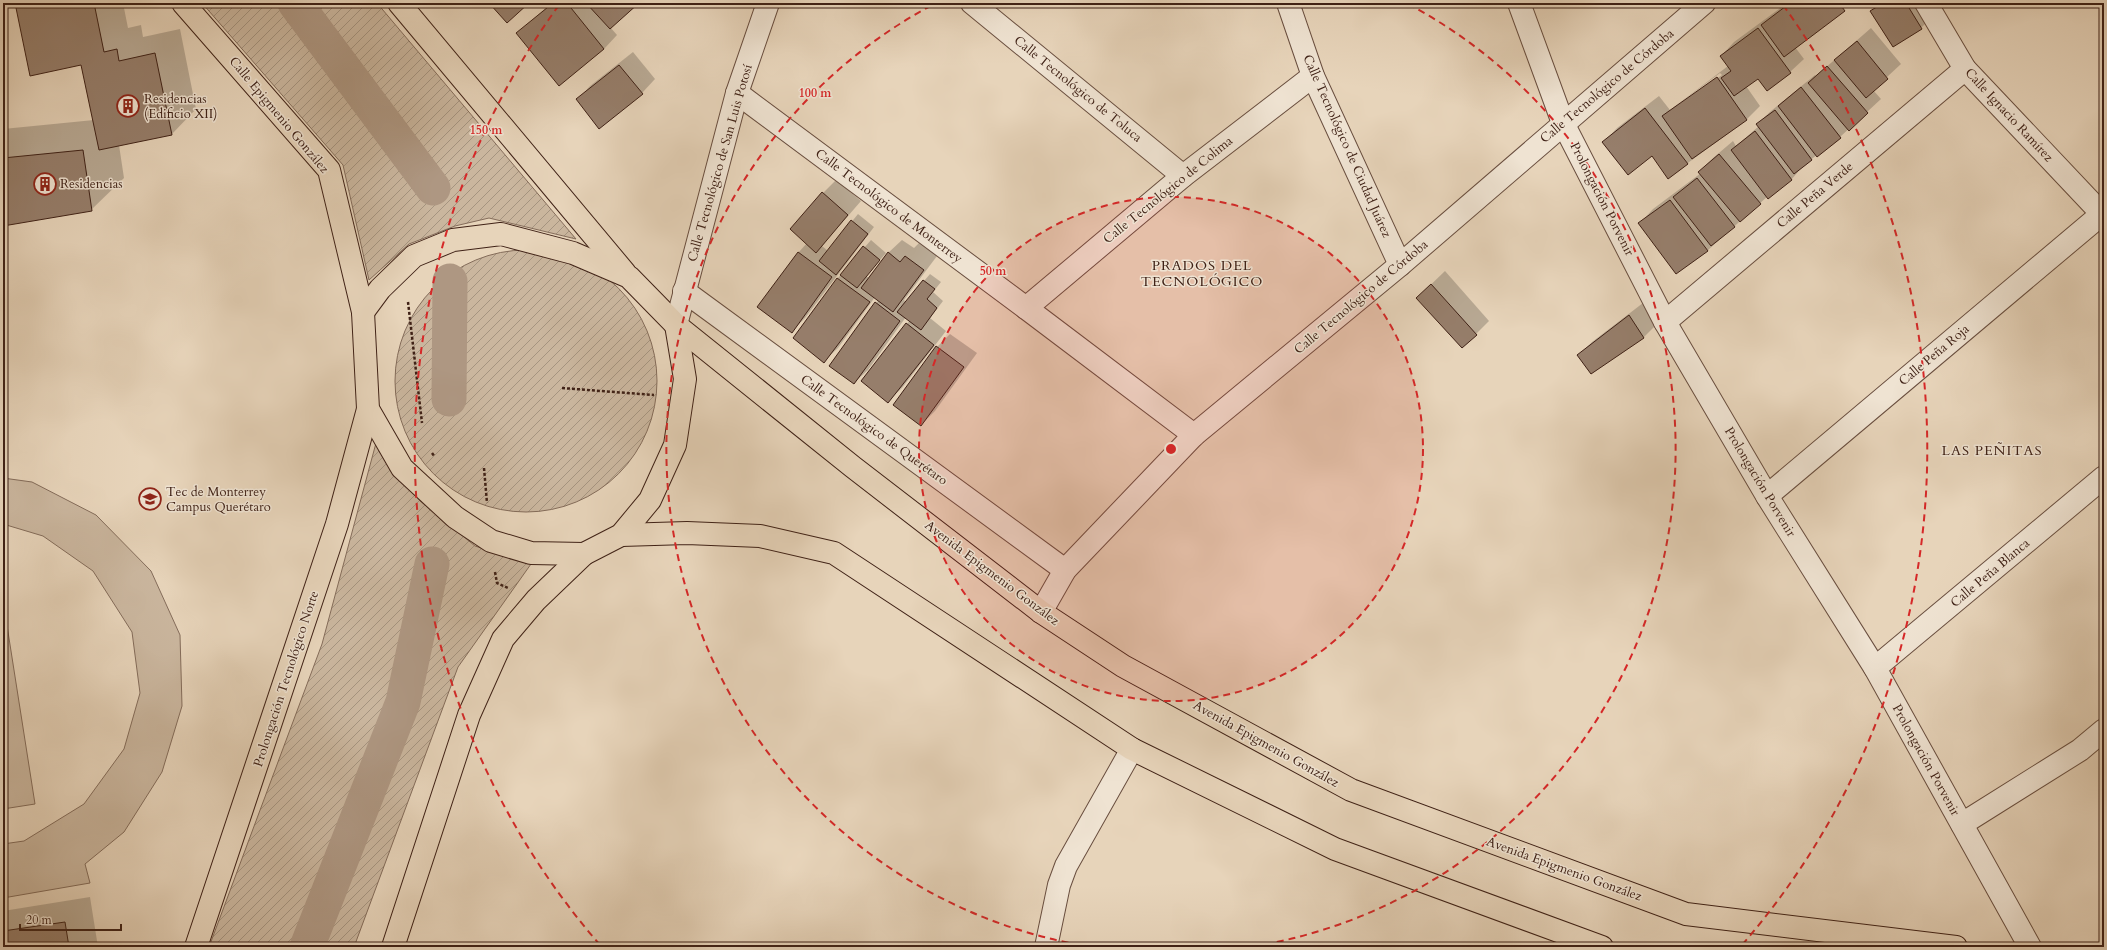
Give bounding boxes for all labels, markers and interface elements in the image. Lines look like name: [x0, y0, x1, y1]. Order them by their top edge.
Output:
street label: Calle Tecnológico de Córdoba: [1536, 24, 1678, 147]
street label: Calle Tecnológico de Toluca: [1010, 32, 1146, 147]
street label: Calle Tecnológico de Ciudad Juárez: [1298, 52, 1396, 241]
street label: Calle Epigmenio González: [225, 53, 333, 177]
street label: Calle Tecnológico de San Luis Potosí: [683, 62, 757, 264]
street label: Calle Ignacio Ramírez: [1961, 64, 2057, 166]
text: 100 m: [799, 85, 832, 101]
place label: Residencias (Edificio XII): [144, 90, 217, 123]
building icon: Residencias (Edificio XII): [115, 93, 141, 119]
text: 150 m: [470, 122, 503, 138]
street label: Calle Tecnológico de Colima: [1099, 132, 1237, 248]
street label: Prolongación Porvenir: [1566, 139, 1639, 259]
street label: Calle Tecnológico de Monterrey: [812, 145, 967, 268]
street label: Calle Peña Verde: [1773, 158, 1857, 232]
building icon: Residencias: [32, 171, 58, 197]
place label: Residencias: [60, 175, 123, 193]
street label: Calle Tecnológico de Córdoba: [1290, 235, 1432, 358]
district label: PRADOS DEL TECNOLÓGICO: [1141, 256, 1263, 291]
text: 50 m: [980, 263, 1007, 279]
street label: Calle Peña Roja: [1895, 320, 1973, 390]
street label: Calle Tecnológico de Querétaro: [797, 370, 951, 490]
street label: Prolongación Porvenir: [1720, 424, 1800, 541]
district label: LAS PEÑITAS: [1941, 441, 2043, 460]
centre of rings: [1164, 442, 1178, 456]
place label: Tec de Monterrey Campus Querétaro: [166, 483, 271, 516]
school or university icon: Tec de Monterrey Campus Querétaro: [137, 486, 163, 512]
street label: Avenida Epigmenio González: [921, 516, 1063, 630]
street label: Calle Peña Blanca: [1947, 534, 2034, 612]
street label: Prolongación Tecnológico Norte: [249, 589, 323, 769]
street label: Avenida Epigmenio González: [1190, 696, 1342, 792]
street label: Prolongación Porvenir: [1888, 701, 1964, 819]
street label: Avenida Epigmenio González: [1484, 832, 1644, 906]
scale bar: [20, 906, 121, 932]
text: 20 m: [26, 912, 53, 928]

